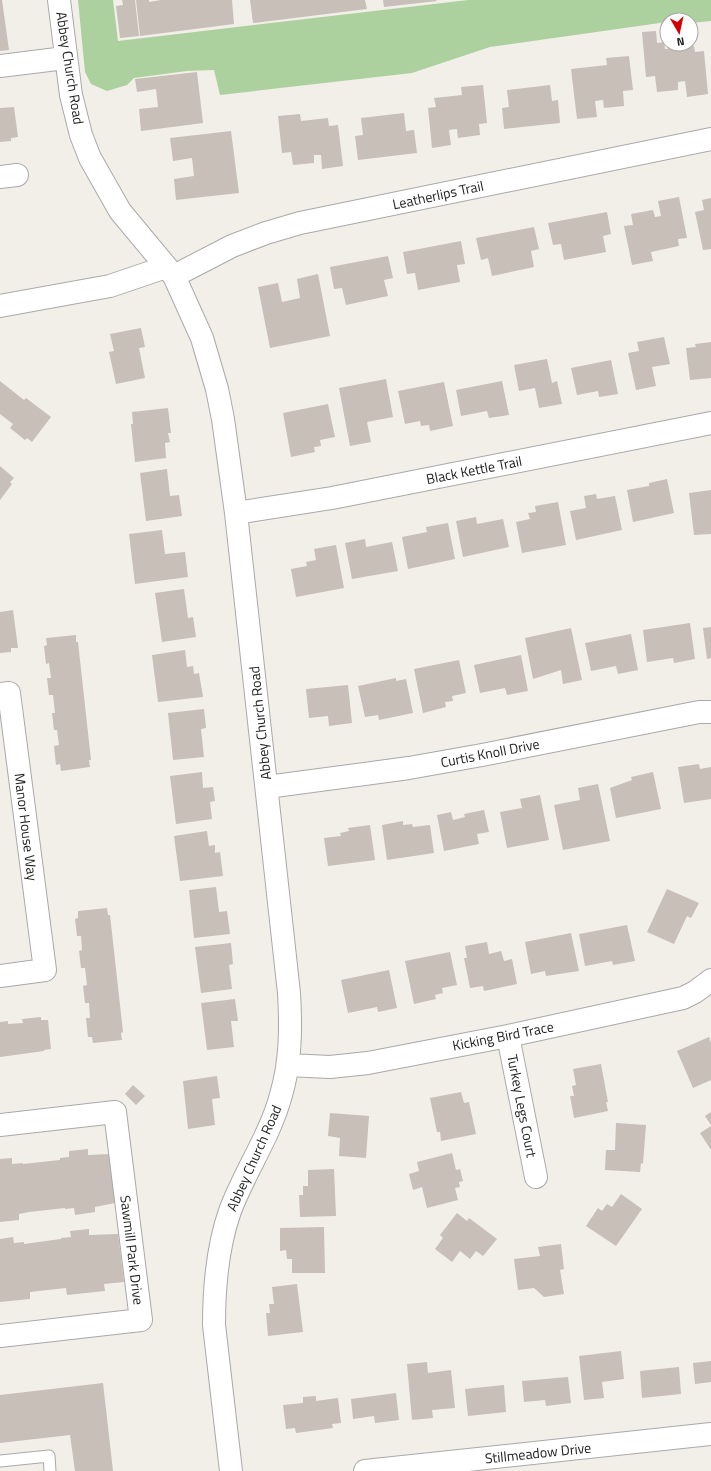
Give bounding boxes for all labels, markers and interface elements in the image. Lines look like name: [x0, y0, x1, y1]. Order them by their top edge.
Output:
street label: Abbey Church Road: [51, 10, 90, 126]
north arrow: [659, 12, 699, 52]
text: N: [676, 33, 686, 50]
street label: Leatherlips Trail: [390, 175, 485, 214]
street label: Black Kettle Trail: [424, 450, 524, 489]
street label: Abbey Church Road: [243, 665, 276, 781]
street label: Curtis Knoll Drive: [439, 733, 541, 772]
street label: Manor House Way: [9, 772, 44, 882]
street label: Kicking Bird Trace: [451, 1015, 555, 1056]
street label: Turkey Legs Court: [502, 1053, 543, 1159]
street label: Abbey Church Road: [221, 1101, 286, 1214]
street label: Sawmill Park Drive: [115, 1194, 150, 1306]
street label: Stillmeadow Drive: [484, 1436, 592, 1469]

